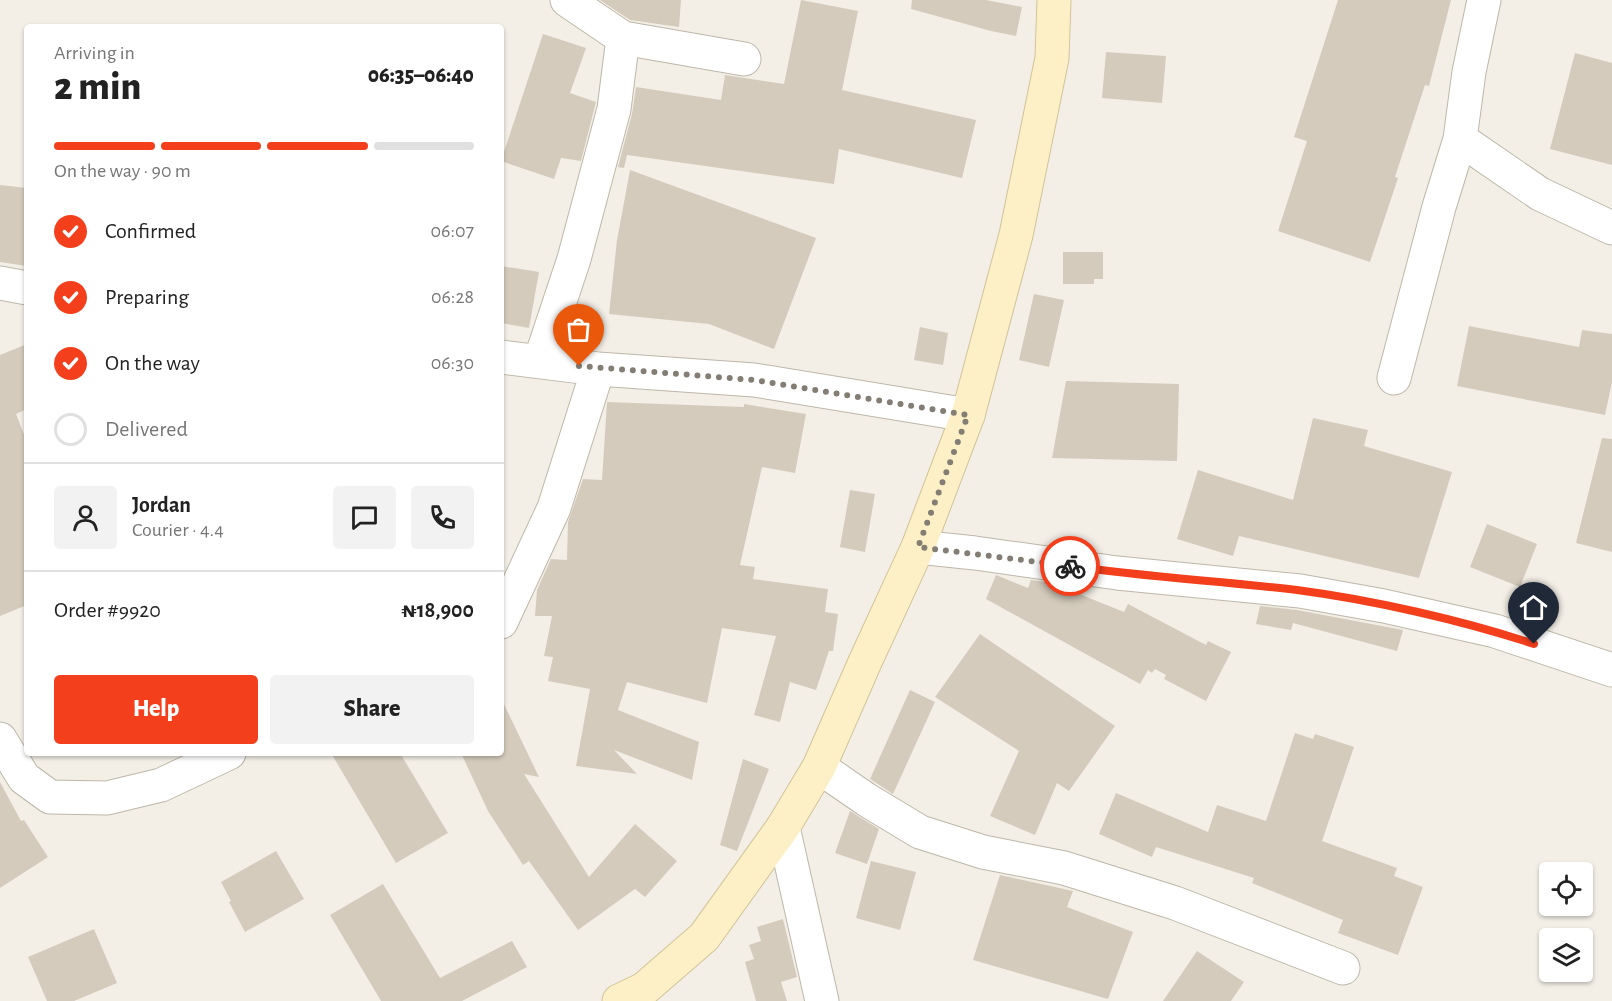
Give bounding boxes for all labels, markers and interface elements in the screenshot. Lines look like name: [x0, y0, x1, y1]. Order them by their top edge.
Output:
text: Arriving in: [54, 43, 135, 63]
text: 06:35–06:40: [368, 64, 474, 86]
text: 2 min: [54, 68, 141, 107]
text: On the way · 90 m: [54, 161, 191, 181]
icon: check: [54, 215, 87, 248]
text: Confirmed: [105, 220, 196, 242]
text: 06:07: [431, 221, 474, 241]
icon: check: [54, 281, 87, 314]
text: Preparing: [105, 286, 189, 308]
text: 06:28: [431, 287, 474, 307]
pin: [553, 304, 604, 366]
icon: bag: [562, 313, 595, 346]
icon: check: [54, 347, 87, 380]
text: On the way: [105, 352, 200, 374]
text: 06:30: [431, 353, 474, 373]
text: Delivered: [105, 418, 188, 440]
button: person: [54, 486, 117, 549]
button: chat: [333, 486, 396, 549]
button: phone: [411, 486, 474, 549]
text: Jordan: [132, 494, 191, 516]
text: Courier · 4.4: [132, 520, 224, 540]
courier: [1040, 536, 1100, 596]
icon: bike: [1054, 550, 1087, 583]
pin: [1508, 582, 1559, 644]
icon: home: [1517, 591, 1550, 624]
text: Order #9920: [54, 599, 161, 621]
text: ₦18,900: [401, 599, 474, 621]
button: Help: [54, 675, 258, 744]
button: Share: [270, 675, 474, 744]
map controls: [1539, 862, 1593, 982]
button: locate: [1539, 862, 1593, 916]
button: layers: [1539, 928, 1593, 982]

